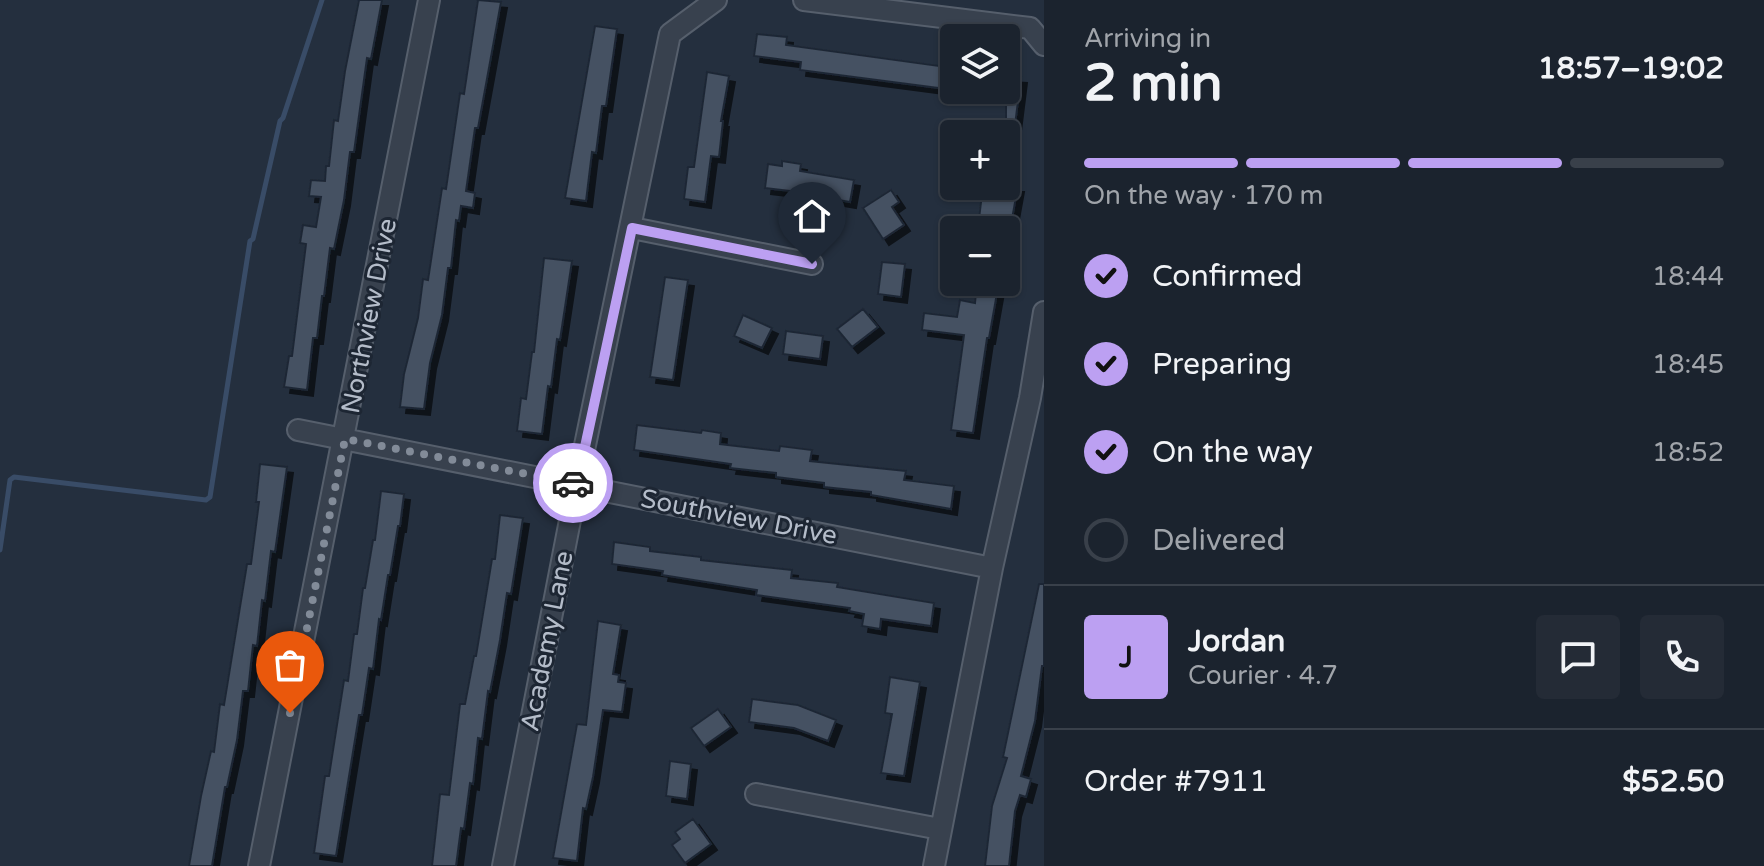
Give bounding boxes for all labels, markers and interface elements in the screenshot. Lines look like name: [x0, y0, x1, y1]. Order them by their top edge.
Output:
text: Arriving in: [1084, 23, 1211, 54]
map controls: [940, 24, 1020, 296]
button: layers: [940, 24, 1020, 104]
text: 18:57–19:02: [1538, 50, 1724, 87]
text: 2 min: [1084, 52, 1223, 115]
button: +: [940, 120, 1020, 200]
text: On the way · 170 m: [1084, 180, 1323, 211]
pin: [778, 182, 846, 264]
icon: home: [790, 194, 834, 238]
street label: Northview Drive: [335, 216, 403, 416]
button: −: [940, 216, 1020, 296]
icon: check: [1084, 254, 1128, 298]
text: Confirmed: [1152, 258, 1303, 295]
text: 18:44: [1652, 261, 1724, 292]
icon: check: [1084, 342, 1128, 386]
text: Preparing: [1152, 346, 1292, 383]
text: 18:45: [1652, 349, 1724, 380]
icon: check: [1084, 430, 1128, 474]
text: On the way: [1152, 434, 1313, 471]
text: 18:52: [1652, 437, 1724, 468]
courier: [533, 443, 613, 523]
icon: car: [551, 461, 595, 505]
street label: Southview Drive: [638, 483, 840, 551]
text: Delivered: [1152, 522, 1286, 559]
street label: Academy Lane: [514, 548, 580, 734]
button: chat: [1536, 615, 1620, 699]
button: phone: [1640, 615, 1724, 699]
text: Jordan: [1188, 623, 1285, 660]
pin: [256, 631, 324, 713]
text: J: [1119, 639, 1133, 676]
icon: bag: [268, 643, 312, 687]
text: Courier · 4.7: [1188, 660, 1338, 691]
text: Order #7911: [1084, 763, 1268, 800]
text: $52.50: [1622, 763, 1724, 800]

